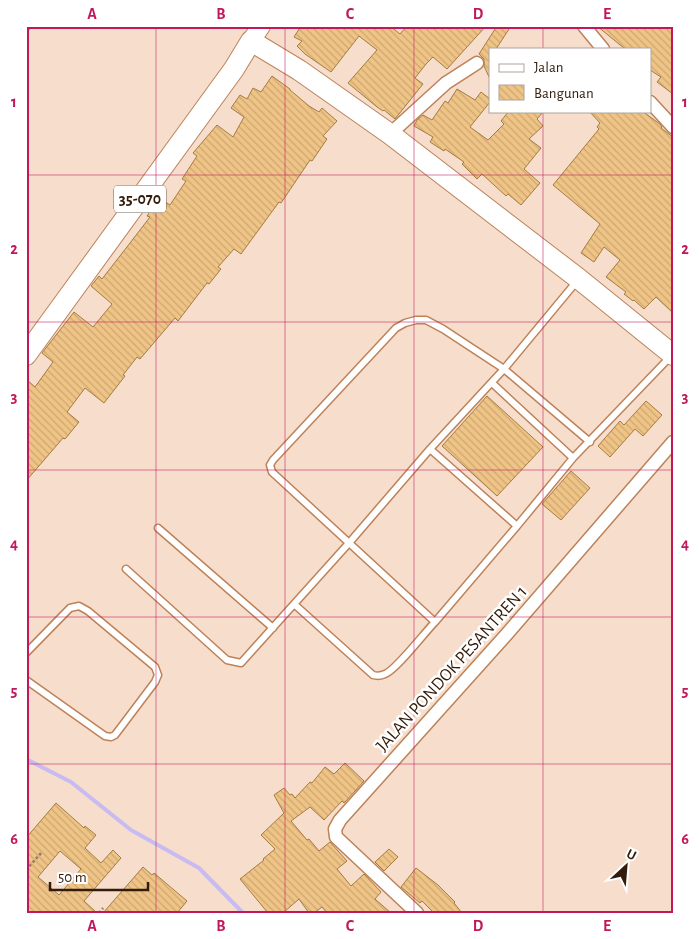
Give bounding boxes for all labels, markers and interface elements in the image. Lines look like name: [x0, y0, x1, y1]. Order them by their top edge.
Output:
text: A: [87, 6, 97, 22]
text: B: [216, 6, 226, 22]
text: C: [346, 6, 355, 22]
text: D: [473, 6, 484, 22]
text: E: [603, 6, 611, 22]
legend: [489, 48, 652, 112]
text: Jalan: [534, 60, 564, 75]
text: Bangunan: [534, 86, 594, 101]
text: 1: [11, 94, 17, 110]
text: 1: [682, 94, 688, 110]
road number: 35-070: [114, 185, 166, 212]
text: 2: [10, 241, 18, 257]
text: 2: [681, 241, 689, 257]
text: 3: [11, 389, 18, 405]
text: 3: [682, 389, 689, 405]
text: 4: [10, 536, 18, 552]
text: 4: [681, 536, 689, 552]
street label: JALAN PONDOK PESANTREN 1: [373, 583, 531, 755]
text: 5: [11, 683, 18, 699]
text: 5: [682, 683, 689, 699]
text: 6: [10, 831, 18, 847]
text: 6: [681, 831, 689, 847]
north arrow: [602, 842, 652, 892]
text: U: [624, 847, 638, 863]
scale bar: [50, 859, 148, 891]
text: 50 m: [58, 870, 87, 885]
text: A: [87, 918, 97, 934]
text: B: [216, 918, 226, 934]
text: C: [346, 918, 355, 934]
text: D: [473, 918, 484, 934]
text: E: [603, 918, 611, 934]

